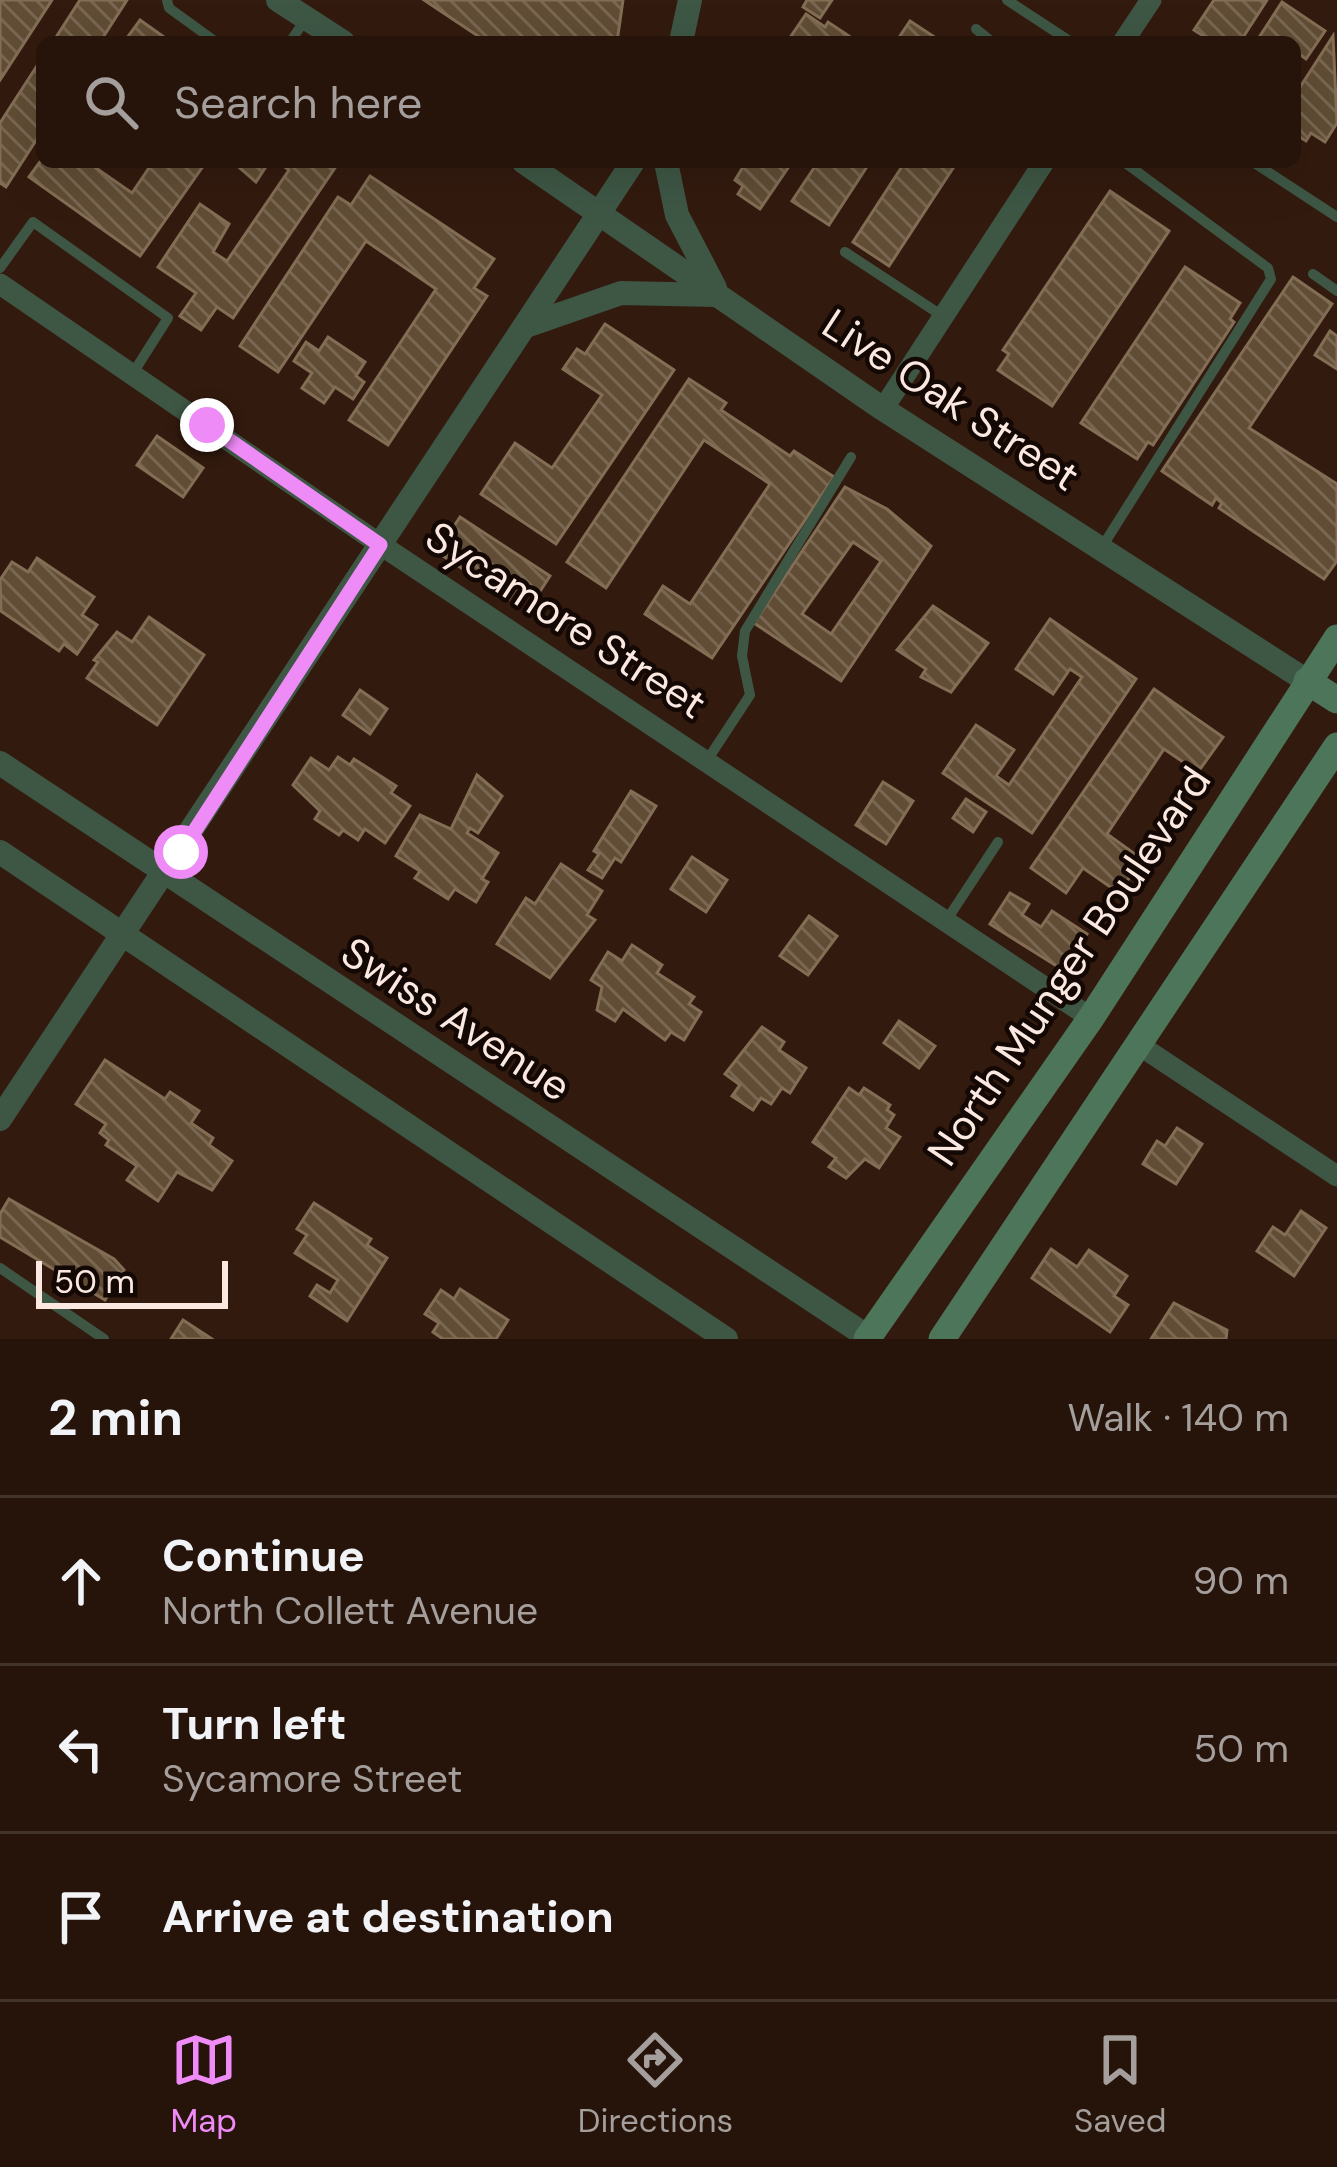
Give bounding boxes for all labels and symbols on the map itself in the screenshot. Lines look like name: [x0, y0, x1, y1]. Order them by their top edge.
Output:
street label: Live Oak Street: [812, 297, 1090, 503]
route end: [180, 398, 234, 452]
street label: Sycamore Street: [415, 509, 717, 731]
street label: North Munger Boulevard: [915, 756, 1223, 1176]
route start: [154, 825, 208, 879]
street label: Swiss Avenue: [331, 924, 581, 1114]
scale bar: [36, 1255, 228, 1308]

